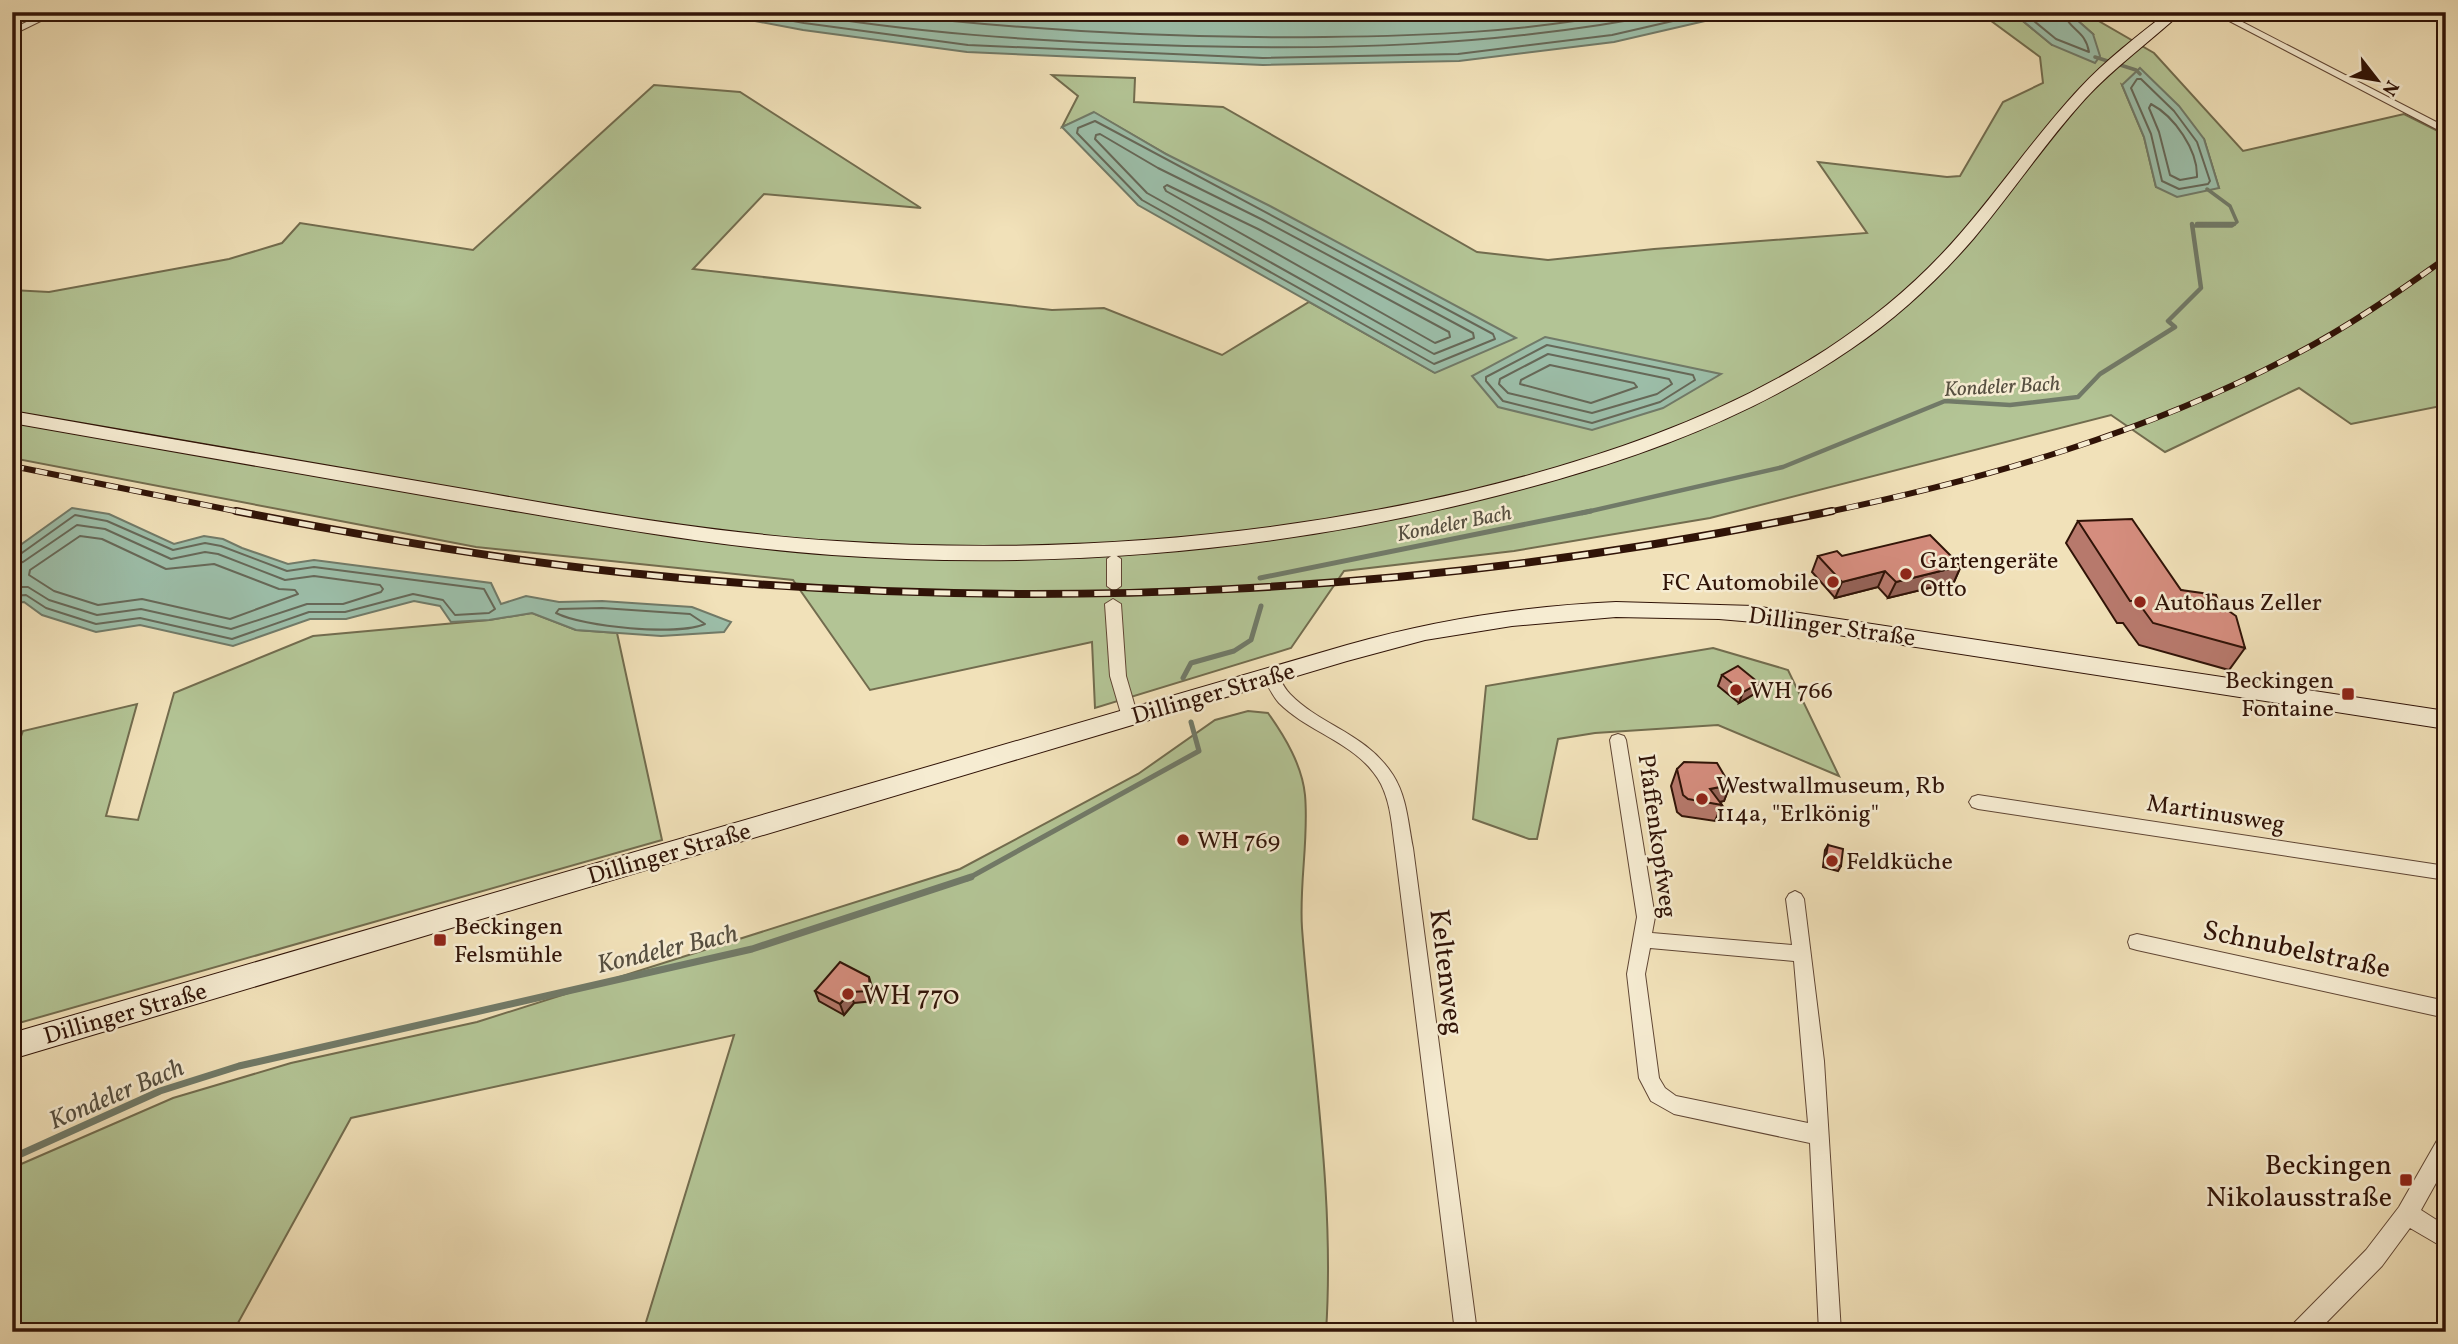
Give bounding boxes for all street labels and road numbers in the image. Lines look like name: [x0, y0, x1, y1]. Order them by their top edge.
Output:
street label: Dillinger Straße: [1746, 599, 1918, 657]
street label: Dillinger Straße: [1128, 655, 1299, 734]
street label: Pfaffenkopfweg: [1628, 752, 1684, 920]
street label: Martinusweg: [2144, 787, 2287, 843]
street label: Dillinger Straße: [584, 815, 755, 894]
street label: Keltenweg: [1418, 907, 1473, 1038]
street label: Schnubelstraße: [2199, 912, 2394, 989]
street label: Dillinger Straße: [40, 975, 211, 1054]

